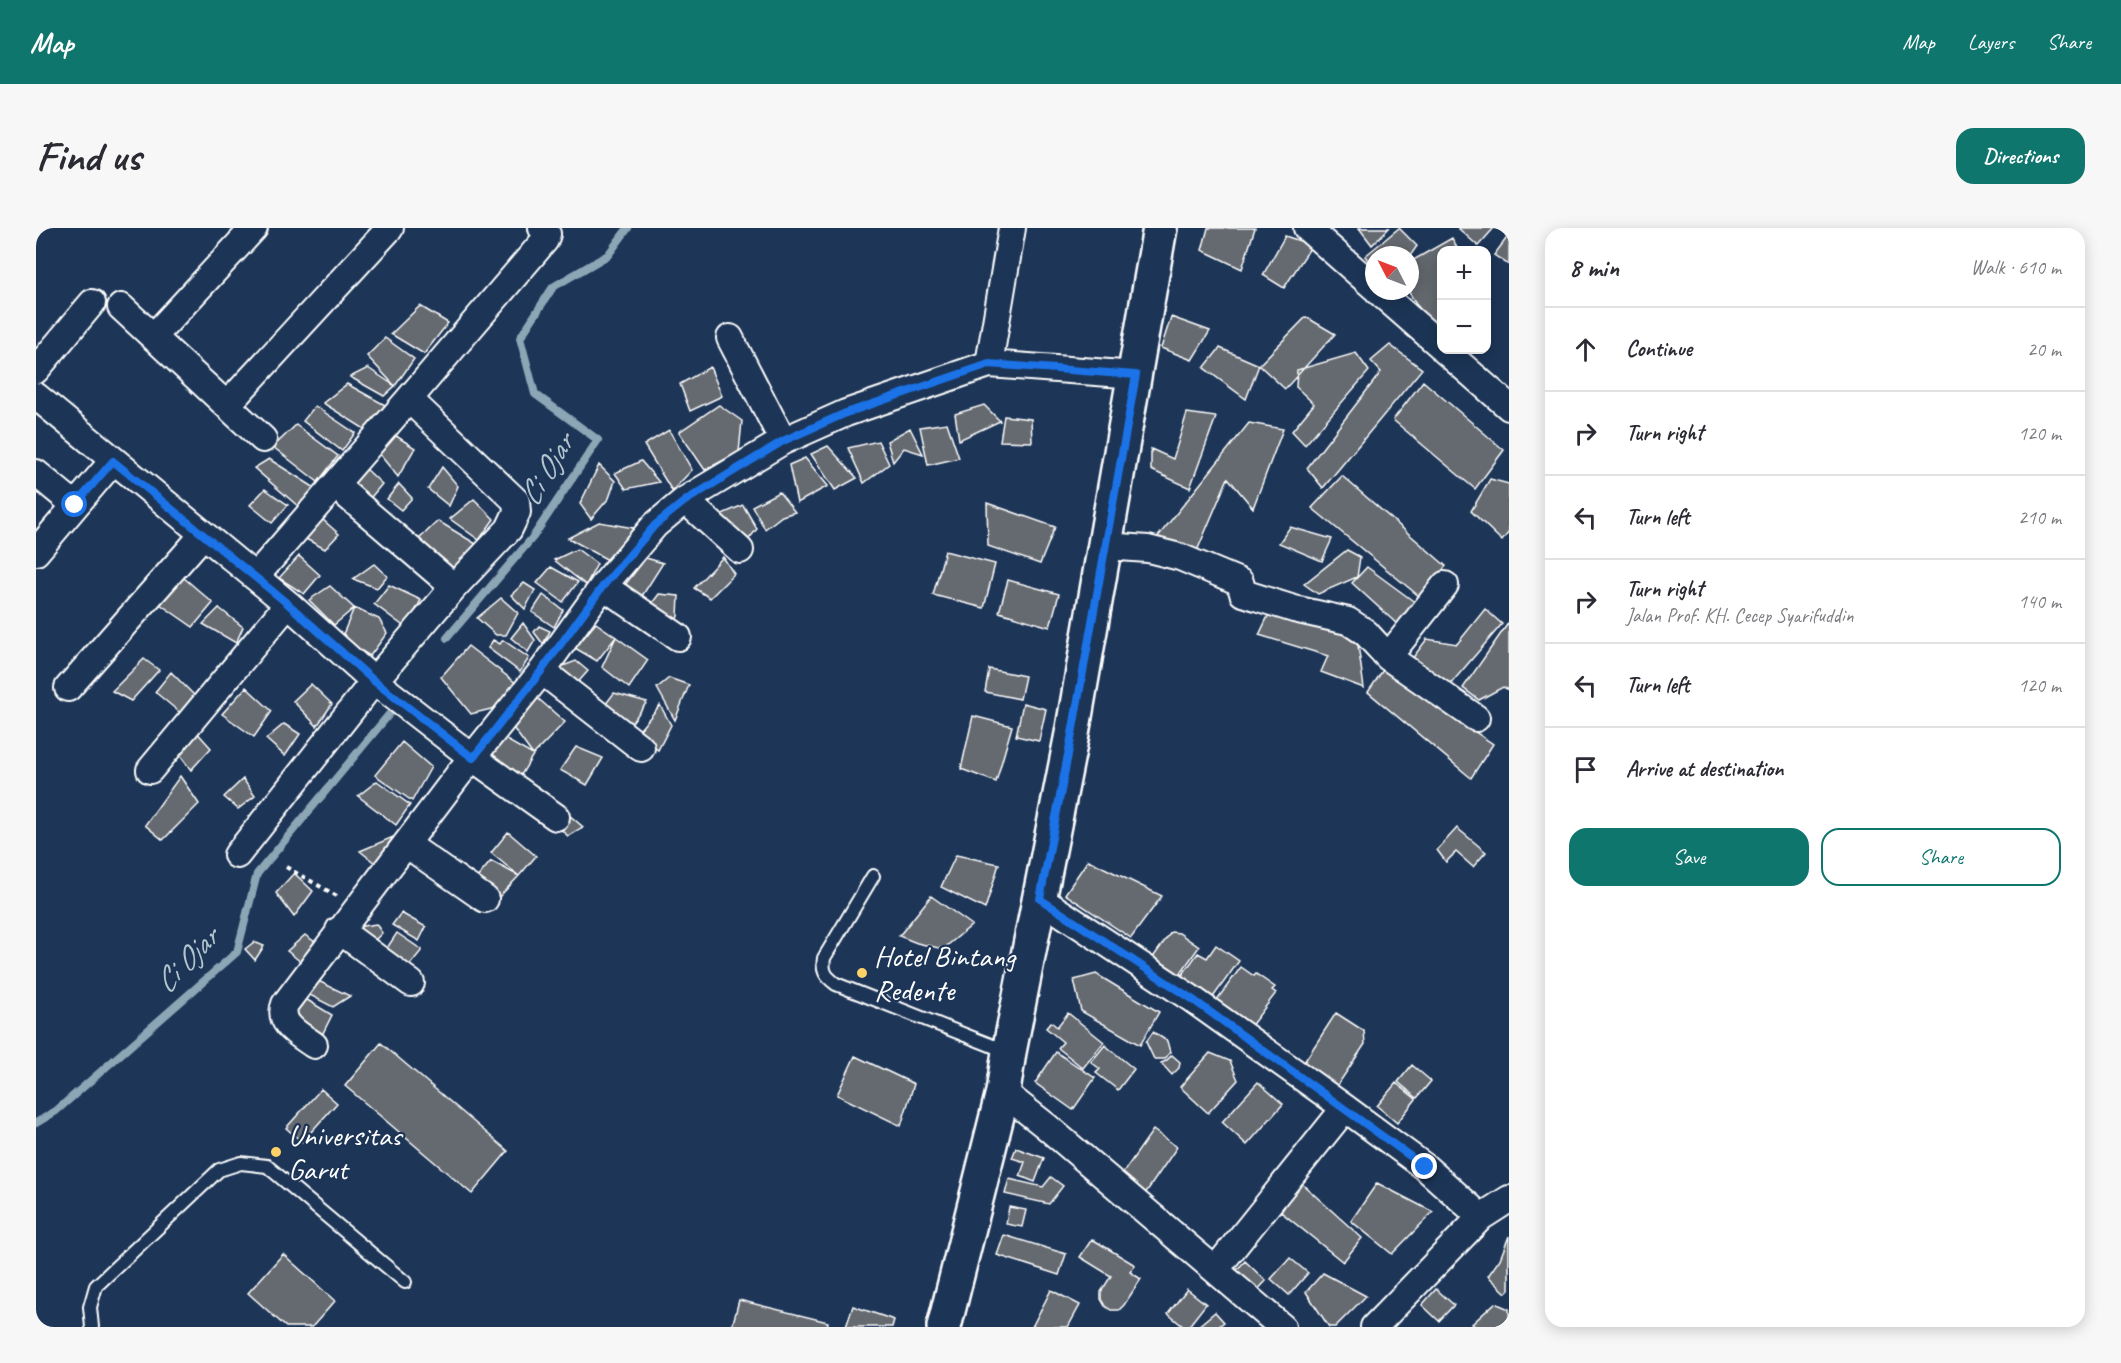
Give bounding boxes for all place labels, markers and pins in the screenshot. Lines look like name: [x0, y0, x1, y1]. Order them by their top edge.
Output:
place label: Hotel Bintang Redente: [874, 937, 1017, 1009]
marker: Hotel Bintang Redente: [855, 966, 869, 980]
place label: Universitas Garut: [288, 1116, 404, 1188]
marker: Universitas Garut: [269, 1145, 283, 1159]

